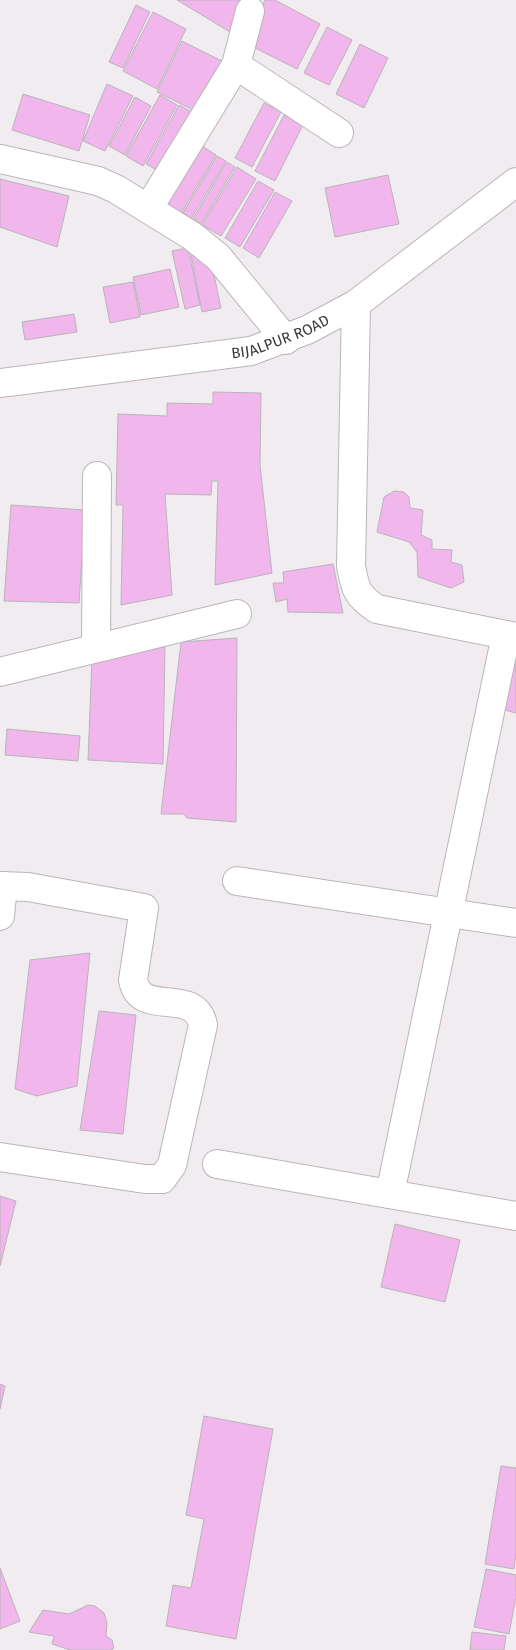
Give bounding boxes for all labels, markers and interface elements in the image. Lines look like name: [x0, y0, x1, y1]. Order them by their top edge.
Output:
street label: BIJALPUR ROAD: [230, 311, 332, 362]

